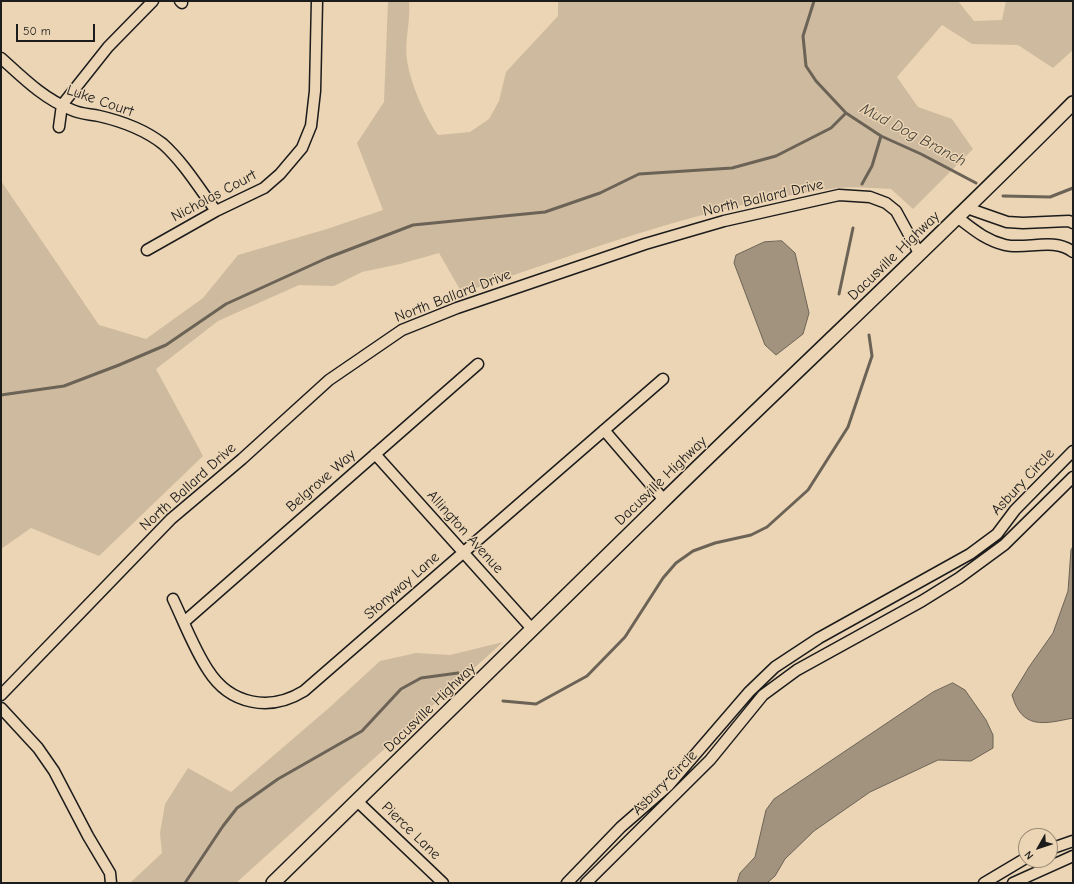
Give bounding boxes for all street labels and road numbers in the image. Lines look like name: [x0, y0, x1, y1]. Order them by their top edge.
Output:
street label: Luke Court: [64, 81, 136, 121]
street label: Nicholas Court: [168, 166, 260, 226]
street label: North Ballard Drive: [701, 175, 825, 221]
street label: Dacusville Highway: [844, 208, 944, 304]
street label: North Ballard Drive: [392, 266, 514, 326]
street label: Dacusville Highway: [611, 433, 711, 529]
street label: North Ballard Drive: [136, 439, 240, 535]
street label: Asbury Circle: [988, 445, 1058, 519]
street label: Belgrove Way: [282, 446, 360, 516]
street label: Allington Avenue: [423, 487, 507, 577]
street label: Stonyway Lane: [361, 548, 443, 624]
street label: Dacusville Highway: [380, 660, 480, 756]
street label: Asbury Circle: [629, 747, 701, 819]
street label: Pierce Lane: [378, 798, 444, 864]

